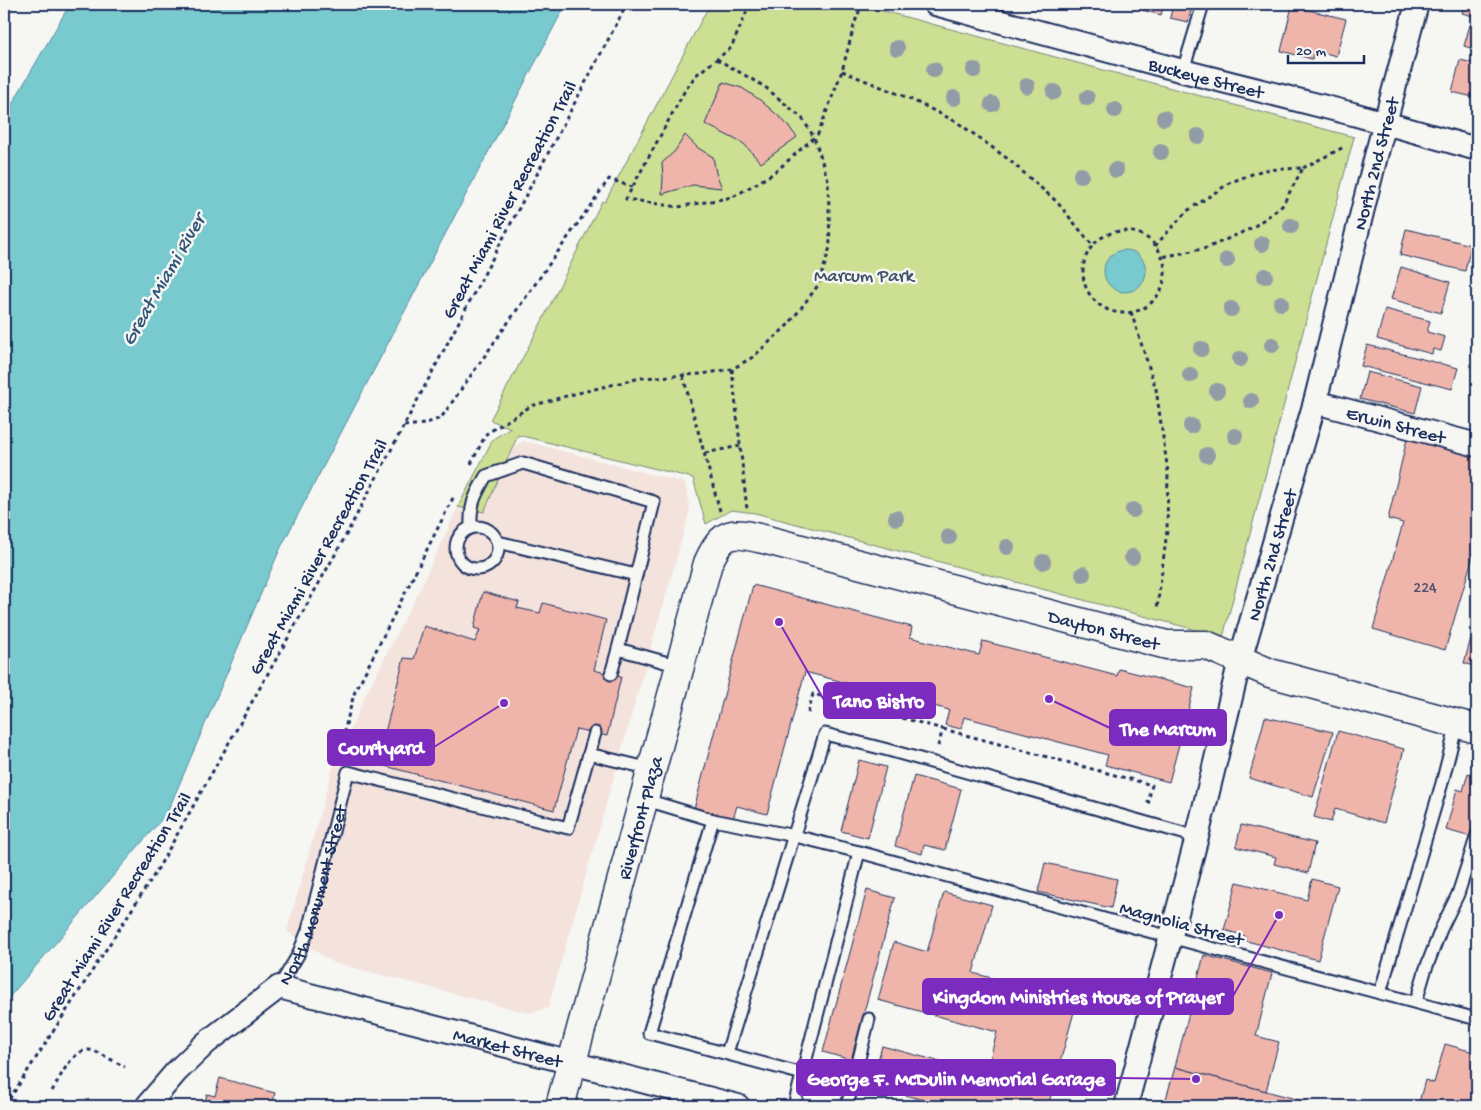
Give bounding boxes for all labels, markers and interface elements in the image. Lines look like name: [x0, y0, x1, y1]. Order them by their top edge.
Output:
scale bar: [1288, 32, 1365, 64]
text: 20 m: [1296, 43, 1326, 61]
street label: Buckeye Street: [1145, 54, 1268, 106]
street label: Great Miami River Recreation Trail: [438, 78, 584, 324]
street label: North 2nd Street: [1350, 93, 1407, 233]
water label: Great Miami River: [118, 208, 214, 350]
park label: Marcum Park: [814, 266, 916, 289]
street label: Erwin Street: [1343, 403, 1450, 452]
street label: Great Miami River Recreation Trail: [245, 436, 395, 680]
street label: North 2nd Street: [1244, 485, 1305, 624]
house number: 224: [1413, 580, 1437, 599]
street label: Dayton Street: [1043, 606, 1163, 658]
callout: Tano Bistro: [824, 683, 935, 718]
text: Tano Bistro: [832, 692, 925, 715]
callout: The Marcum: [1110, 710, 1226, 745]
text: The Marcum: [1118, 720, 1217, 743]
callout: Courtyard: [328, 730, 434, 765]
text: Courtyard: [337, 739, 426, 762]
street label: Riverfront Plaza: [614, 753, 670, 883]
street label: Great Miami River Recreation Trail: [38, 789, 198, 1027]
street label: North Monument Street: [275, 801, 355, 990]
street label: Magnolia Street: [1117, 898, 1248, 954]
callout: Kingdom Ministries House of Prayer: [923, 979, 1233, 1014]
text: Kingdom Ministries House of Prayer: [932, 988, 1225, 1011]
street label: Market Street: [450, 1025, 566, 1075]
callout: George F. McDulin Memorial Garage: [797, 1060, 1115, 1095]
text: George F. McDulin Memorial Garage: [807, 1070, 1106, 1093]

